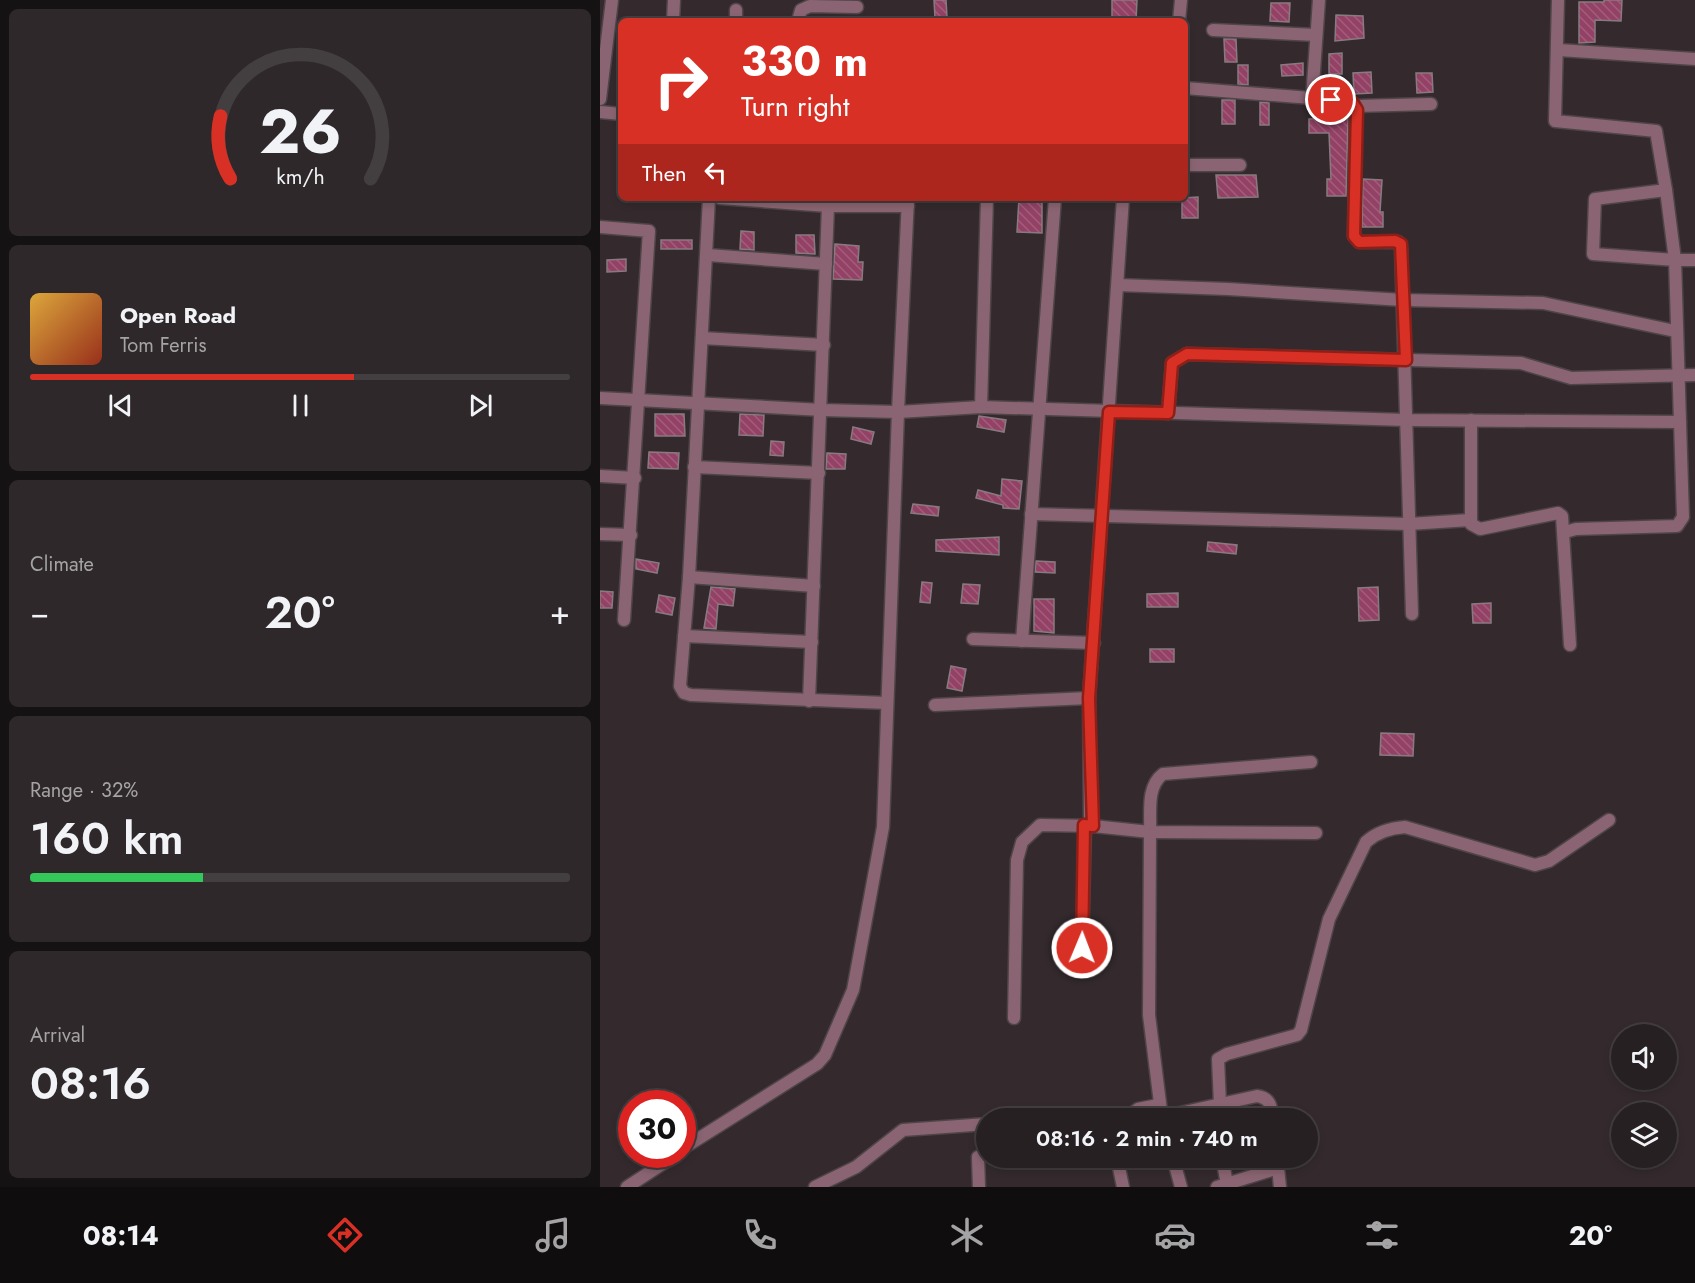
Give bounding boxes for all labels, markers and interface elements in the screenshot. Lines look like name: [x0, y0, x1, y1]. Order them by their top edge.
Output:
text: 330 m: [741, 31, 868, 92]
icon: right: [642, 42, 720, 120]
pin: [1305, 74, 1356, 125]
icon: arrive: [1314, 83, 1347, 116]
text: 26: [259, 86, 341, 176]
text: Turn right: [741, 87, 849, 126]
icon: left: [699, 156, 732, 189]
text: Then: [642, 157, 687, 189]
text: km/h: [276, 162, 324, 193]
text: Open Road: [120, 299, 236, 331]
text: Tom Ferris: [120, 331, 207, 360]
icon: previous: [104, 389, 137, 422]
icon: pause: [284, 389, 317, 422]
icon: next: [464, 389, 497, 422]
text: Climate: [30, 550, 94, 579]
text: 20°: [264, 580, 335, 645]
text: −: [30, 589, 49, 636]
text: +: [550, 589, 570, 636]
text: Range · 32%: [30, 776, 138, 805]
text: 160 km: [30, 806, 184, 871]
position arrow: [1050, 916, 1114, 980]
text: Arrival: [30, 1021, 85, 1050]
map controls: [1611, 1024, 1677, 1168]
button: sound: [1611, 1024, 1677, 1090]
text: 08:16: [30, 1051, 151, 1116]
speed limit sign: 30: [618, 1090, 696, 1168]
button: layers: [1611, 1102, 1677, 1168]
text: 08:16 · 2 min · 740 m: [1036, 1122, 1258, 1154]
icon: directions: [324, 1214, 366, 1256]
icon: music: [532, 1214, 574, 1256]
icon: phone: [739, 1214, 781, 1256]
icon: climate: [946, 1214, 988, 1256]
icon: car: [1154, 1214, 1196, 1256]
icon: filters: [1361, 1214, 1403, 1256]
text: 08:14: [83, 1216, 159, 1255]
text: 20°: [1569, 1216, 1612, 1255]

